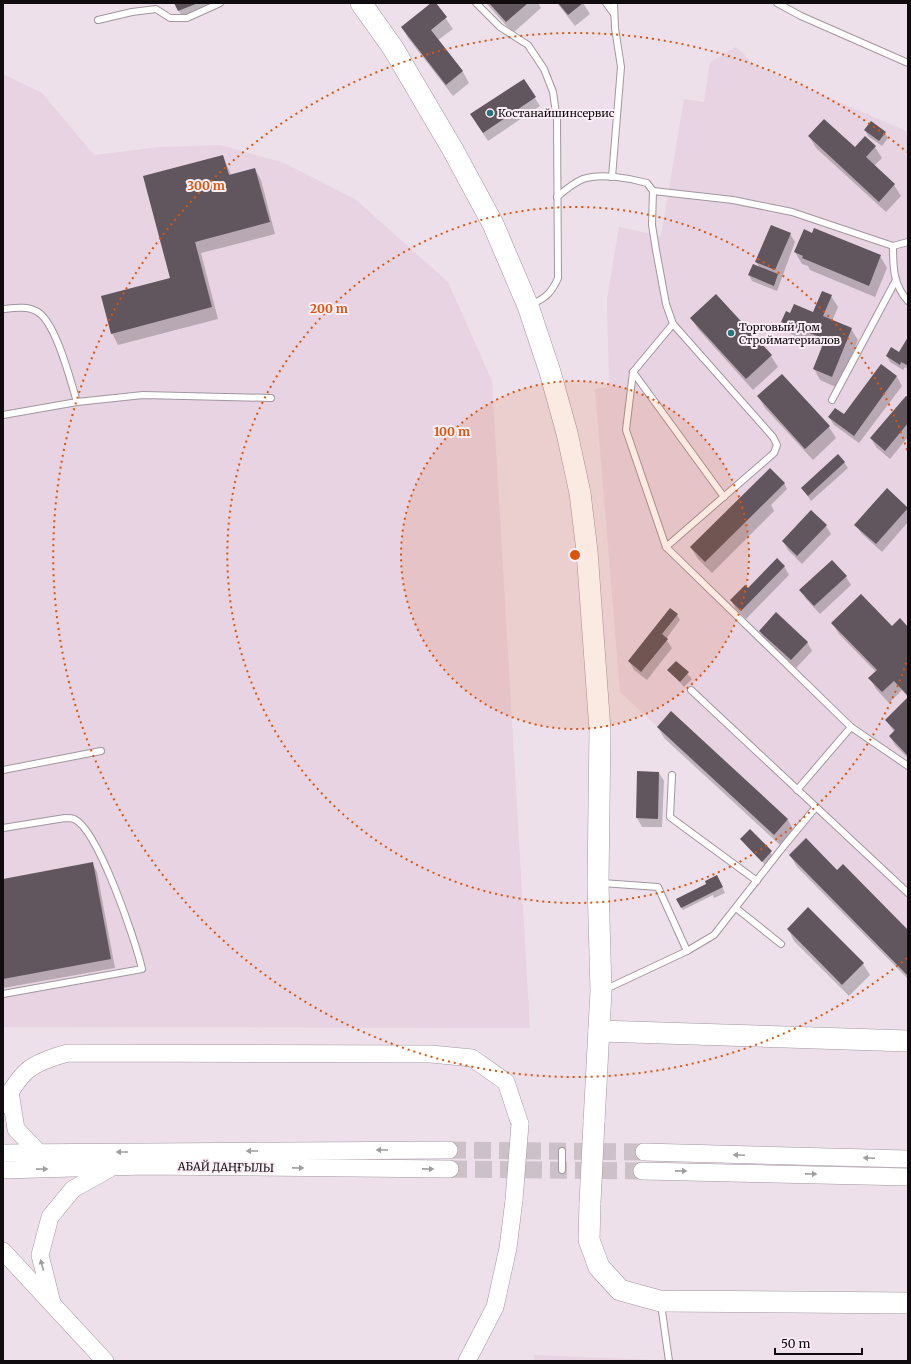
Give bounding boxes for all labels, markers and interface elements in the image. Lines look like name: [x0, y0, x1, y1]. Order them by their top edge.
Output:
place label: Костанайшинсервис: [498, 106, 615, 120]
marker: Костанайшинсервис: [485, 108, 495, 118]
text: 300 m: [187, 178, 225, 193]
text: 200 m: [310, 301, 348, 316]
place label: Торговый Дом Стройматериалов: [739, 320, 841, 347]
marker: Торговый Дом Стройматериалов: [726, 328, 736, 338]
text: 100 m: [434, 424, 470, 439]
centre of rings: [568, 548, 582, 562]
one-way arrow: [375, 1147, 388, 1153]
one-way arrow: [245, 1148, 258, 1154]
one-way arrow: [115, 1149, 128, 1155]
one-way arrow: [732, 1152, 745, 1158]
one-way arrow: [862, 1155, 875, 1161]
street label: АБАЙ ДАҢҒЫЛЫ: [177, 1159, 274, 1175]
one-way arrow: [292, 1165, 305, 1171]
one-way arrow: [36, 1166, 49, 1172]
one-way arrow: [422, 1166, 435, 1172]
one-way arrow: [675, 1168, 687, 1175]
one-way arrow: [805, 1171, 817, 1178]
one-way arrow: [39, 1259, 45, 1271]
scale bar: [775, 1330, 862, 1356]
text: 50 m: [781, 1336, 810, 1351]

